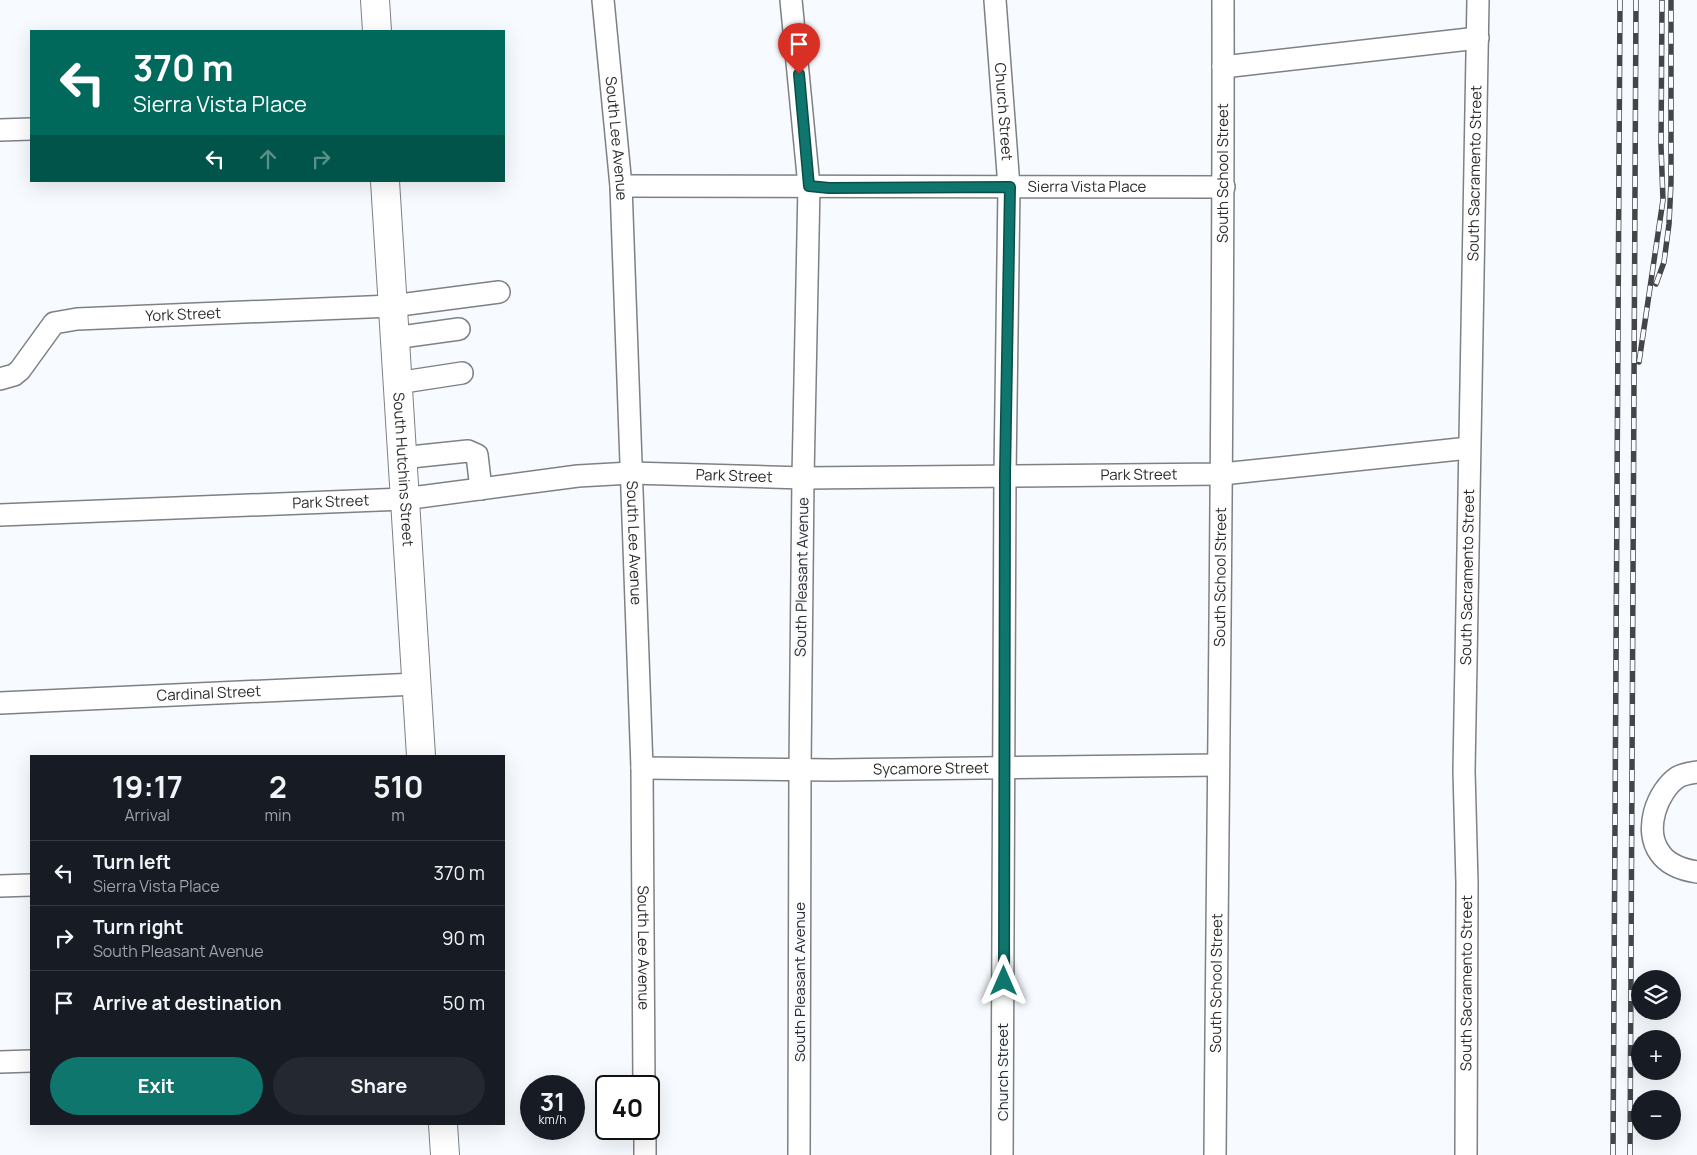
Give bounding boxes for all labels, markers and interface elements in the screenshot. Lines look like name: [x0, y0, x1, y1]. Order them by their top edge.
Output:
pin: [778, 23, 820, 74]
icon: arrive: [785, 30, 813, 58]
text: 370 m: [133, 44, 234, 92]
icon: left: [50, 50, 115, 115]
street label: Church Street: [990, 62, 1018, 161]
street label: South Lee Avenue: [600, 75, 633, 201]
street label: South Sacramento Street: [1462, 85, 1486, 261]
text: Sierra Vista Place: [133, 89, 307, 119]
street label: South School Street: [1212, 103, 1233, 243]
icon: left: [201, 145, 229, 173]
icon: ahead: [254, 145, 282, 173]
icon: right: [307, 145, 335, 173]
street label: Sierra Vista Place: [1028, 176, 1147, 197]
street label: York Street: [145, 302, 222, 326]
street label: South Hutchins Street: [388, 392, 419, 547]
street label: Park Street: [1100, 463, 1178, 485]
street label: Park Street: [695, 464, 773, 487]
street label: South Lee Avenue: [622, 480, 647, 606]
street label: Park Street: [292, 489, 370, 513]
street label: South Sacramento Street: [1455, 489, 1479, 665]
street label: South Pleasant Avenue: [790, 497, 813, 657]
street label: South School Street: [1209, 507, 1231, 647]
street label: Cardinal Street: [156, 680, 262, 706]
street label: Sycamore Street: [873, 757, 989, 779]
text: 19:17: [112, 766, 183, 807]
text: 2: [269, 766, 287, 807]
text: 510: [373, 766, 423, 807]
text: Arrival: [124, 804, 170, 826]
text: min: [264, 804, 291, 826]
text: m: [391, 804, 405, 826]
text: Turn left: [93, 849, 171, 875]
icon: left: [50, 859, 78, 887]
text: 370 m: [433, 860, 485, 886]
text: Sierra Vista Place: [93, 875, 219, 897]
street label: South Lee Avenue: [633, 885, 655, 1010]
street label: South Sacramento Street: [1455, 895, 1477, 1071]
street label: South Pleasant Avenue: [789, 902, 810, 1062]
street label: South School Street: [1205, 913, 1227, 1053]
text: Turn right: [93, 914, 183, 940]
icon: right: [50, 924, 78, 952]
text: 90 m: [442, 925, 485, 951]
text: South Pleasant Avenue: [93, 940, 264, 962]
position arrow: [977, 954, 1029, 1006]
map controls: [1631, 970, 1681, 1140]
button: layers: [1631, 970, 1681, 1020]
icon: arrive: [50, 989, 78, 1017]
text: Arrive at destination: [93, 990, 282, 1016]
text: 50 m: [443, 990, 485, 1016]
street label: Church Street: [992, 1023, 1013, 1121]
button: +: [1631, 1030, 1681, 1080]
button: Exit: [50, 1057, 263, 1115]
button: Share: [273, 1057, 485, 1115]
speed limit sign: 40: [595, 1075, 660, 1140]
text: 31: [540, 1084, 565, 1119]
button: −: [1631, 1090, 1681, 1140]
text: km/h: [539, 1111, 566, 1128]

